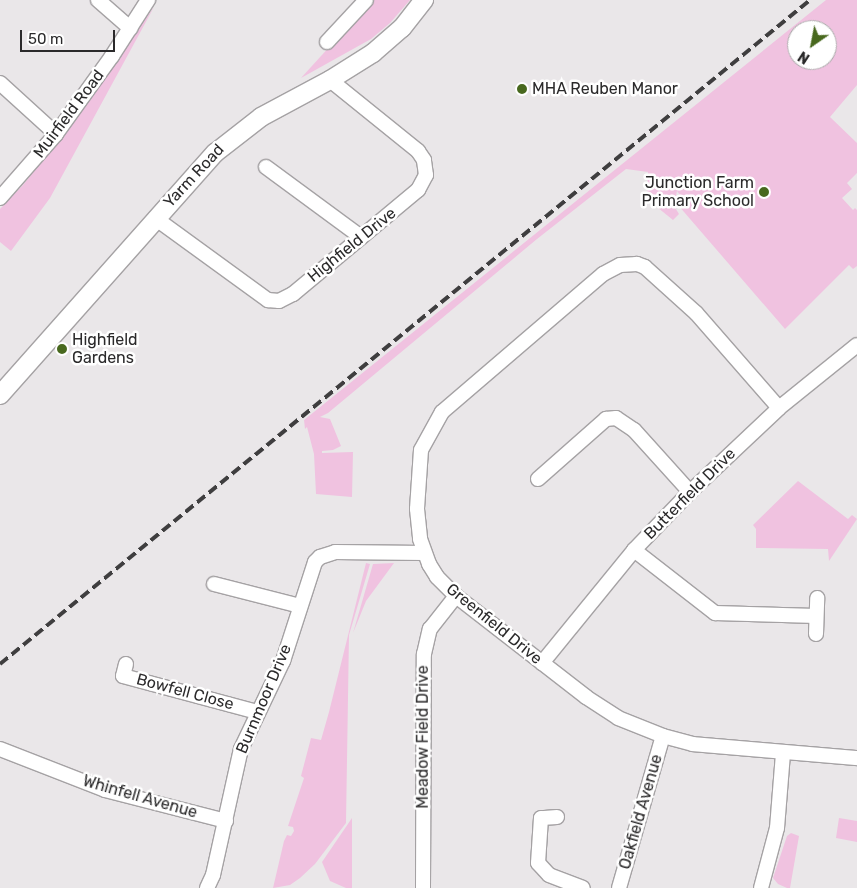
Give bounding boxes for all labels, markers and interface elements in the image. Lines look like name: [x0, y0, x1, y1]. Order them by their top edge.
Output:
scale bar: [22, 20, 118, 52]
north arrow: [787, 20, 837, 70]
text: 50 m: [28, 30, 63, 48]
text: N: [795, 47, 813, 67]
street label: Muirfield Road: [30, 66, 108, 162]
place label: MHA Reuben Manor: [532, 79, 678, 99]
marker: MHA Reuben Manor: [516, 83, 528, 95]
street label: Yarm Road: [160, 140, 228, 212]
place label: Junction Farm Primary School: [641, 173, 754, 211]
marker: Junction Farm Primary School: [758, 186, 770, 198]
street label: Highfield Drive: [304, 204, 400, 286]
place label: Highfield Gardens: [72, 330, 138, 368]
marker: Highfield Gardens: [56, 343, 68, 355]
street label: Butterfield Drive: [640, 444, 740, 544]
street label: Greenfield Drive: [442, 579, 546, 669]
street label: Burnmoor Drive: [232, 641, 296, 757]
street label: Meadow Field Drive: [413, 665, 433, 809]
street label: Bowfell Close: [134, 670, 236, 714]
street label: Oakfield Avenue: [615, 752, 667, 872]
street label: Whinfell Avenue: [80, 771, 200, 823]

